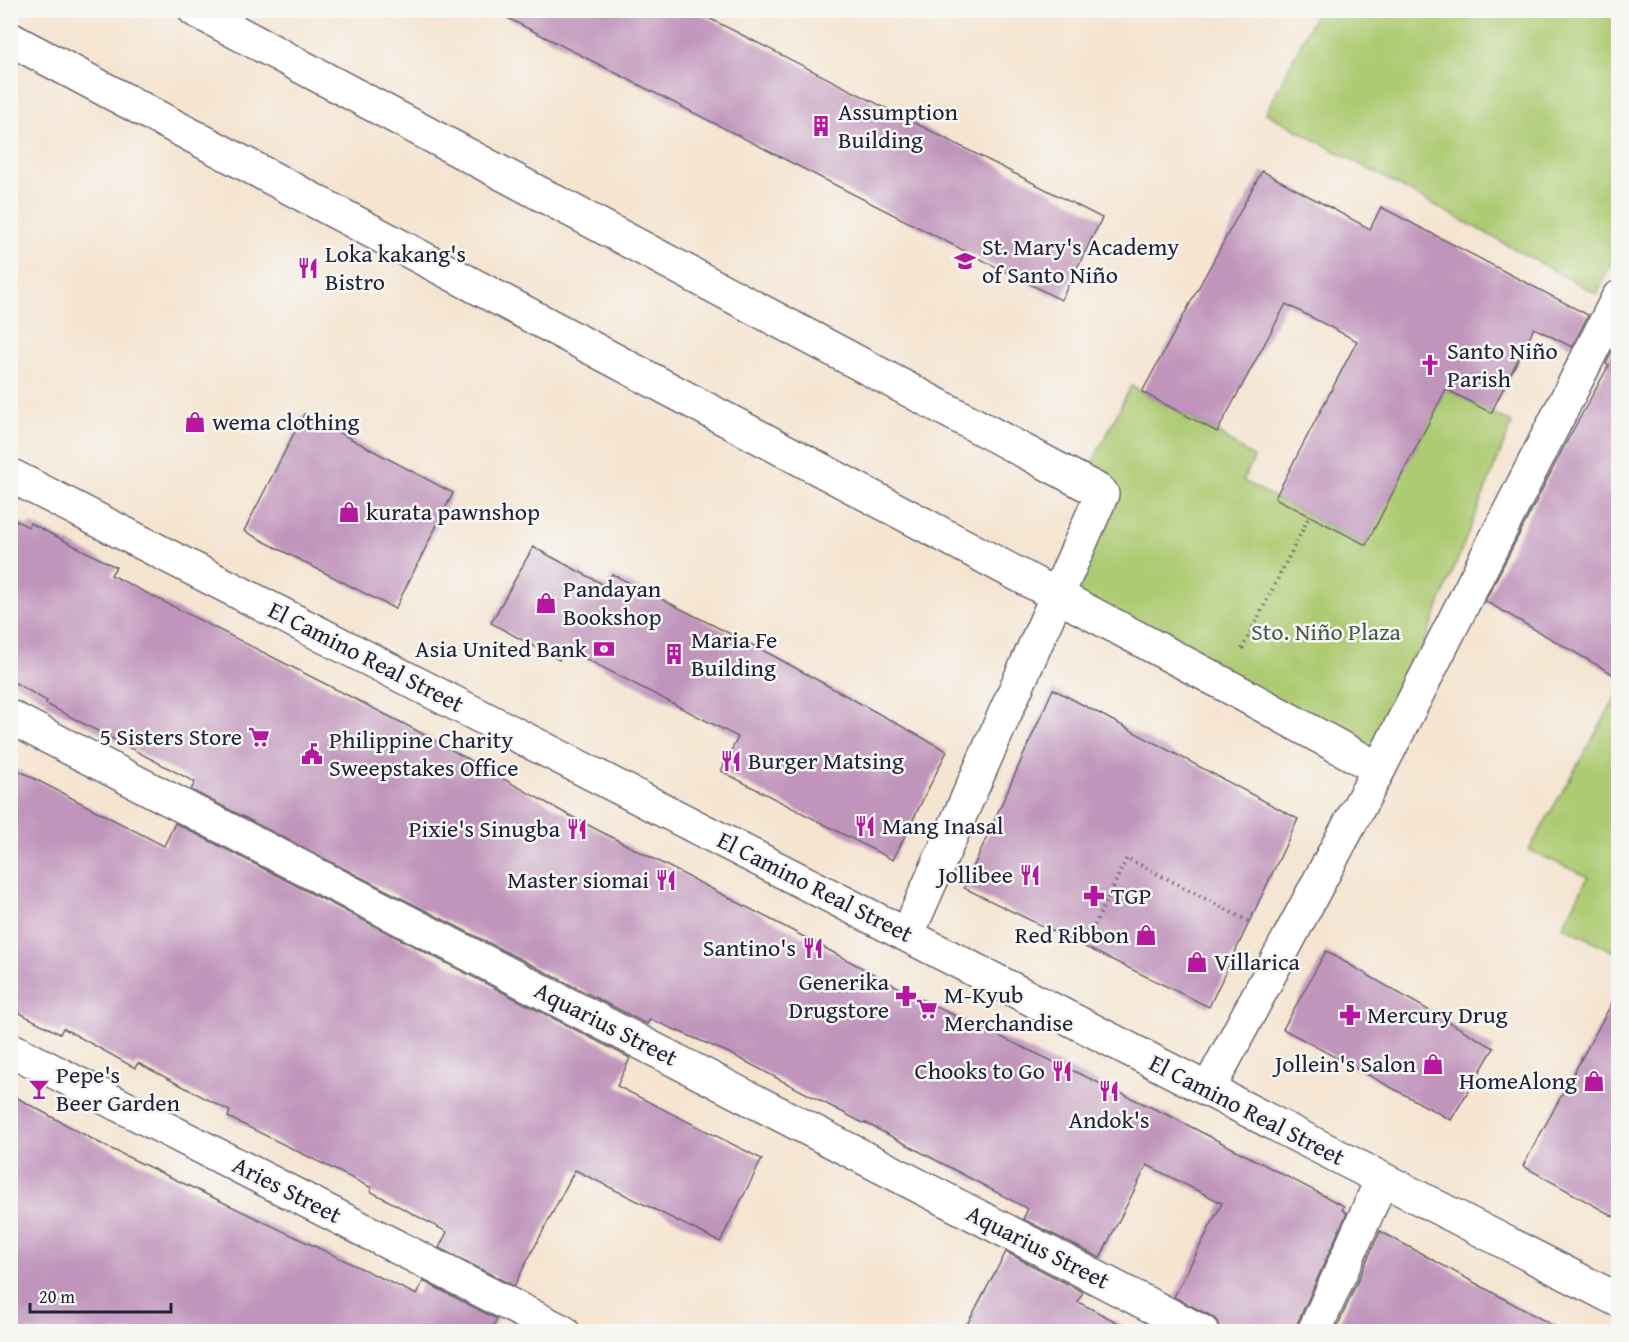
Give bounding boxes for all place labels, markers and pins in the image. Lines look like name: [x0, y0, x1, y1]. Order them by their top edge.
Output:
place label: Assumption Building: [838, 94, 959, 157]
building icon: Assumption Building: [809, 114, 833, 138]
place label: St. Mary's Academy of Santo Niño: [982, 229, 1179, 292]
place label: Loka kakang's Bistro: [325, 236, 466, 299]
school or university icon: St. Mary's Academy of Santo Niño: [953, 249, 977, 273]
restaurant icon: Loka kakang's Bistro: [296, 256, 320, 280]
place label: Santo Niño Parish: [1447, 333, 1558, 396]
church icon: Santo Niño Parish: [1418, 353, 1442, 377]
place label: wema clothing: [212, 404, 359, 439]
shop icon: wema clothing: [183, 410, 207, 434]
place label: kurata pawnshop: [366, 494, 540, 529]
shop icon: kurata pawnshop: [337, 500, 361, 524]
place label: Pandayan Bookshop: [563, 571, 662, 634]
shop icon: Pandayan Bookshop: [534, 591, 558, 615]
place label: Maria Fe Building: [691, 622, 777, 685]
place label: Asia United Bank: [415, 631, 588, 666]
bank icon: Asia United Bank: [592, 637, 616, 661]
building icon: Maria Fe Building: [662, 642, 686, 666]
place label: 5 Sisters Store: [100, 719, 242, 754]
place label: Philippine Charity Sweepstakes Office: [329, 722, 518, 785]
supermarket icon: 5 Sisters Store: [247, 725, 271, 749]
public building icon: Philippine Charity Sweepstakes Office: [300, 742, 324, 766]
place label: Burger Matsing: [748, 743, 904, 778]
restaurant icon: Burger Matsing: [719, 749, 743, 773]
place label: Mang Inasal: [882, 808, 1004, 843]
place label: Pixie's Sinugba: [409, 811, 561, 846]
restaurant icon: Mang Inasal: [853, 814, 877, 838]
restaurant icon: Pixie's Sinugba: [565, 817, 589, 841]
place label: Jollibee: [935, 857, 1013, 892]
place label: Master siomai: [507, 862, 649, 897]
restaurant icon: Jollibee: [1018, 863, 1042, 887]
restaurant icon: Master siomai: [654, 868, 678, 892]
place label: TGP: [1111, 878, 1152, 913]
pharmacy icon: TGP: [1082, 884, 1106, 908]
place label: Red Ribbon: [1015, 917, 1130, 952]
shop icon: Red Ribbon: [1134, 923, 1158, 947]
place label: Santino's: [703, 930, 796, 965]
restaurant icon: Santino's: [801, 936, 825, 960]
place label: Villarica: [1214, 944, 1301, 979]
shop icon: Villarica: [1185, 950, 1209, 974]
place label: Generika Drugstore: [789, 964, 890, 1027]
place label: M-Kyub Merchandise: [944, 977, 1073, 1040]
pharmacy icon: Generika Drugstore: [894, 984, 918, 1008]
supermarket icon: M-Kyub Merchandise: [915, 997, 939, 1021]
place label: Mercury Drug: [1367, 997, 1508, 1032]
pharmacy icon: Mercury Drug: [1338, 1003, 1362, 1027]
place label: Jollein's Salon: [1272, 1046, 1417, 1081]
shop icon: Jollein's Salon: [1421, 1052, 1445, 1076]
place label: Chooks to Go: [915, 1053, 1045, 1088]
place label: Pepe's Beer Garden: [56, 1057, 181, 1120]
restaurant icon: Chooks to Go: [1050, 1059, 1074, 1083]
place label: HomeAlong: [1459, 1063, 1577, 1098]
shop icon: HomeAlong: [1582, 1069, 1606, 1093]
bar icon: Pepe's Beer Garden: [27, 1077, 51, 1101]
restaurant icon: Andok's: [1097, 1079, 1121, 1103]
place label: Andok's: [1069, 1102, 1149, 1137]

